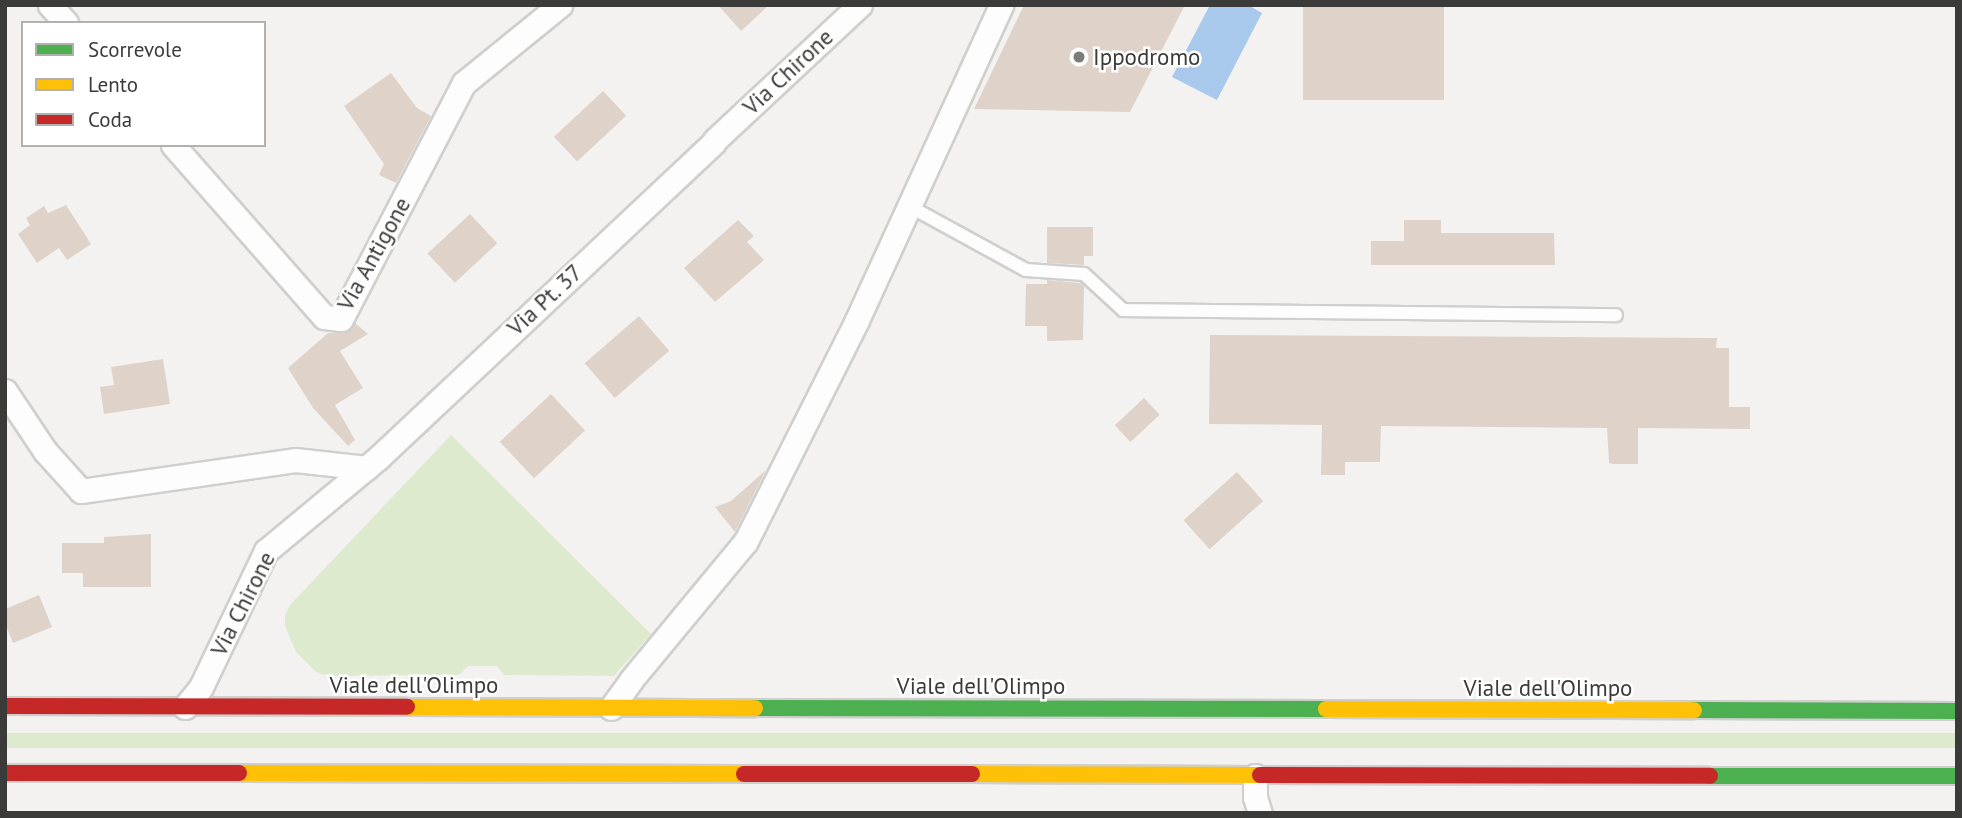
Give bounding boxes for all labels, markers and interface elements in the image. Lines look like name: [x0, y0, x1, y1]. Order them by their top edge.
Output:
legend: [21, 21, 266, 147]
street label: Via Chirone: [737, 23, 839, 121]
text: Scorrevole: [88, 36, 182, 63]
place label: Ippodromo: [1093, 43, 1200, 71]
marker: Ippodromo: [1071, 49, 1087, 65]
text: Lento: [88, 71, 138, 98]
text: Coda: [88, 106, 132, 133]
street label: Via Antigone: [331, 192, 417, 316]
street label: Via Pt. 37: [501, 258, 589, 342]
street label: Via Chirone: [205, 547, 281, 661]
street label: Viale dell'Olimpo: [330, 671, 498, 699]
street label: Viale dell'Olimpo: [897, 672, 1065, 700]
street label: Viale dell'Olimpo: [1464, 674, 1632, 702]

